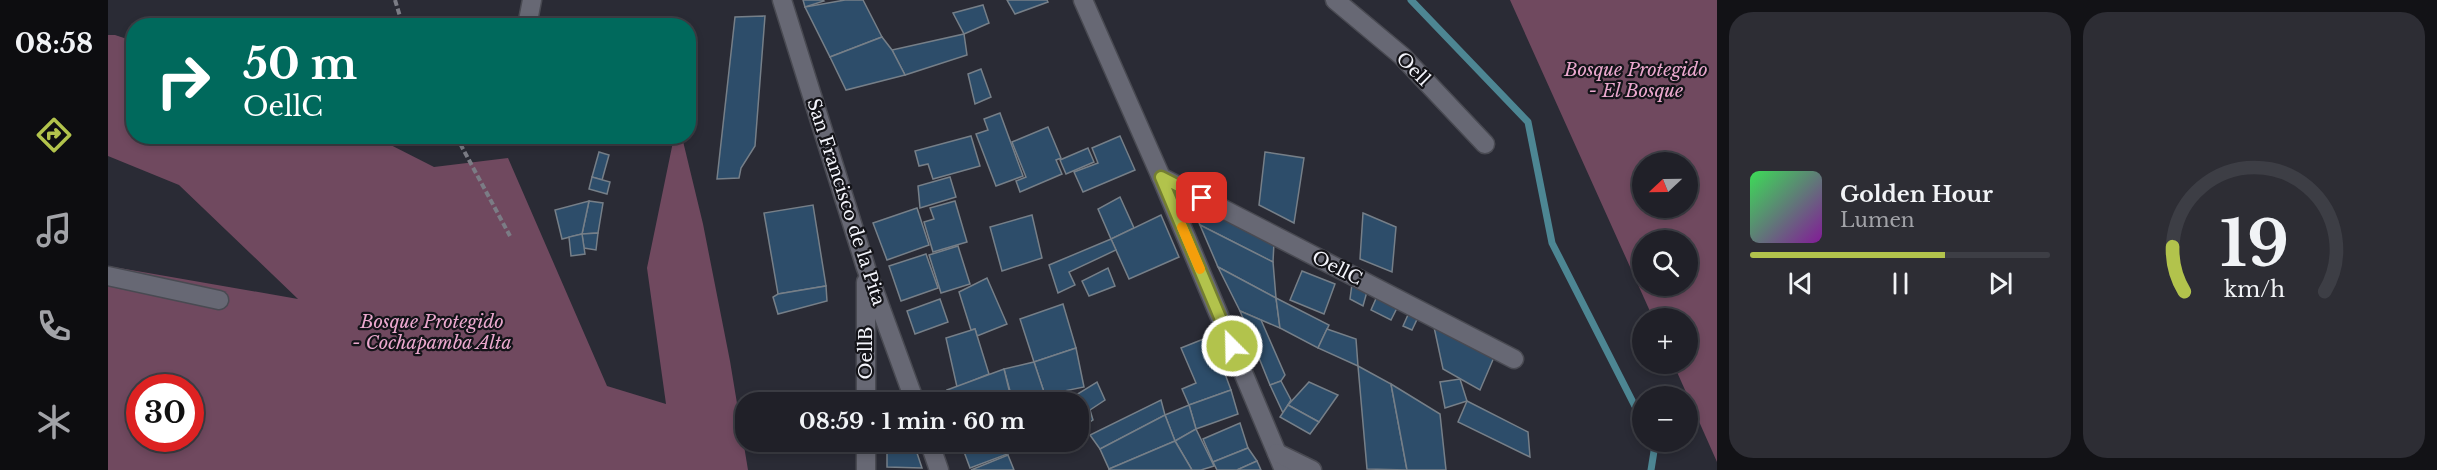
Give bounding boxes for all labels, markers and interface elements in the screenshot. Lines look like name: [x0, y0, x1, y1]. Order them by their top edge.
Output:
text: 08:58: [15, 27, 93, 60]
text: 50 m: [243, 38, 357, 90]
icon: right: [144, 42, 222, 120]
street label: Oell: [1391, 47, 1435, 91]
park label: Bosque Protegido - El Bosque: [1563, 59, 1708, 102]
text: OellC: [243, 90, 323, 123]
street label: San Francisco de la Pita: [802, 96, 890, 308]
icon: directions: [33, 114, 75, 156]
north arrow: [1632, 152, 1698, 218]
map controls: [1632, 152, 1698, 452]
pin: [1176, 172, 1227, 223]
icon: arrive: [1185, 181, 1218, 214]
text: Golden Hour: [1840, 181, 1993, 208]
text: 19: [2219, 205, 2289, 283]
text: Lumen: [1840, 208, 1915, 232]
icon: music: [33, 209, 75, 251]
button: search: [1632, 230, 1698, 296]
street label: OellC: [1308, 246, 1366, 290]
icon: previous: [1784, 267, 1817, 300]
icon: pause: [1884, 267, 1917, 300]
icon: next: [1984, 267, 2017, 300]
text: km/h: [2224, 276, 2285, 303]
icon: phone: [33, 305, 75, 347]
button: +: [1632, 308, 1698, 374]
park label: Bosque Protegido - Cochapamba Alta: [352, 311, 512, 354]
position arrow: [1200, 314, 1264, 378]
street label: OellB: [855, 327, 877, 379]
speed limit sign: 30: [126, 374, 204, 452]
button: −: [1632, 386, 1698, 452]
icon: climate: [33, 401, 75, 443]
text: 08:59 · 1 min · 60 m: [799, 408, 1025, 435]

